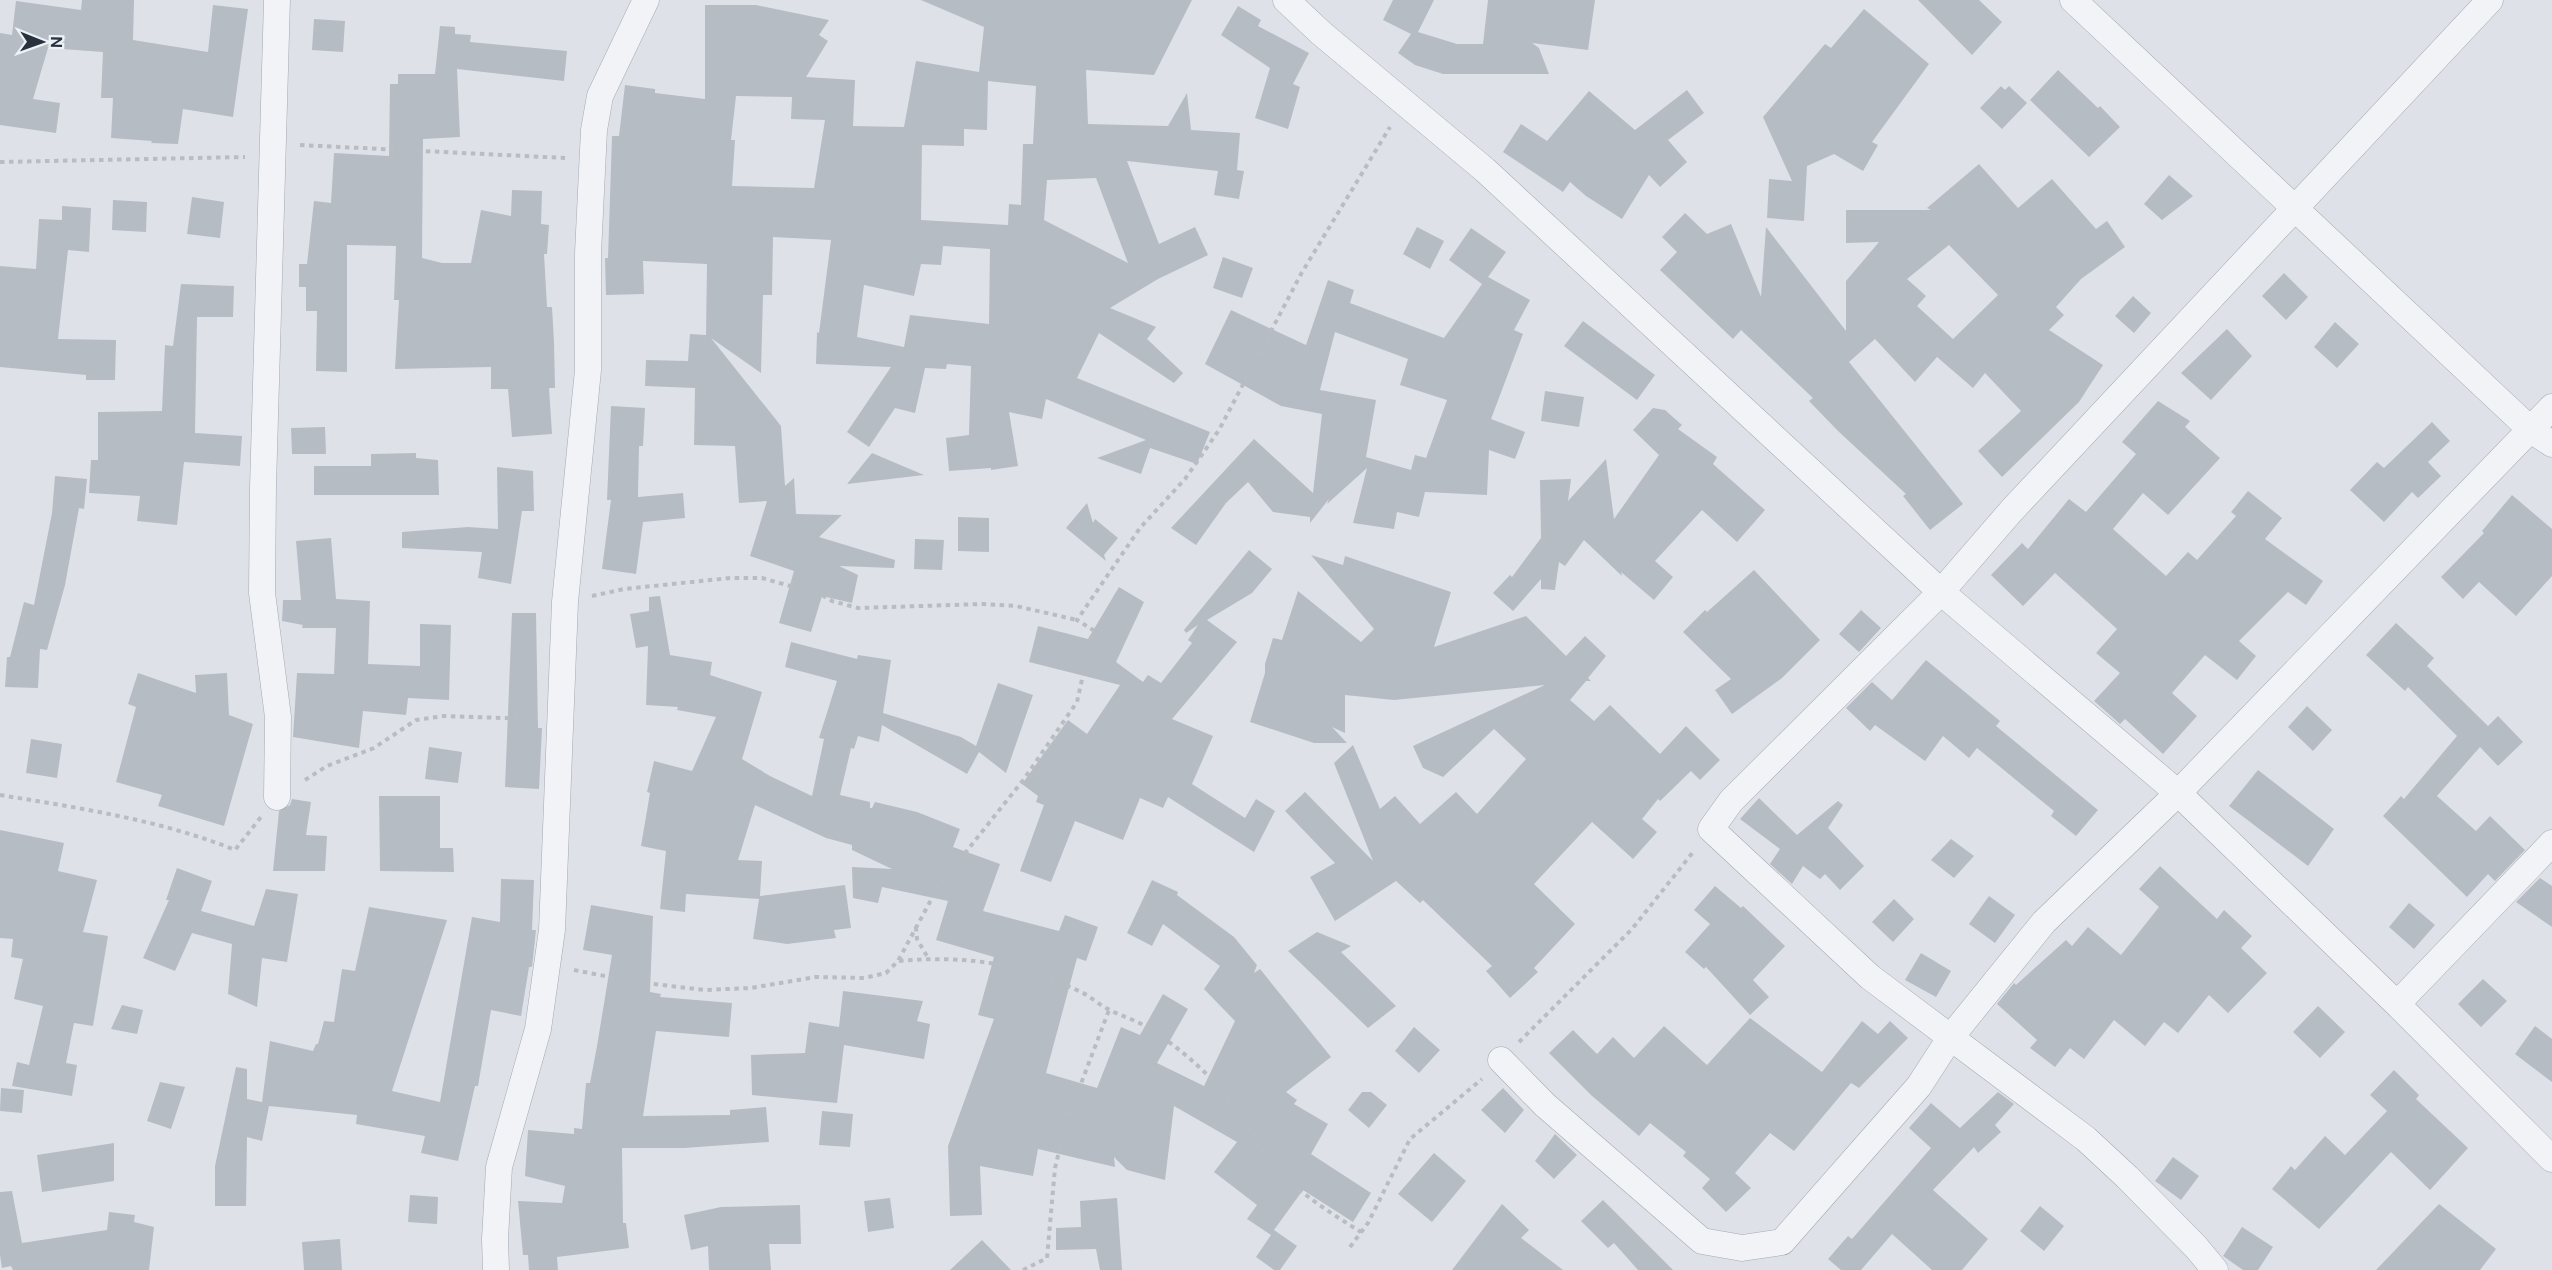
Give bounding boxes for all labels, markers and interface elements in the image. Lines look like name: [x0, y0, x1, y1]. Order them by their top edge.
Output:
north arrow: [12, 12, 72, 72]
text: N: [46, 36, 67, 48]

